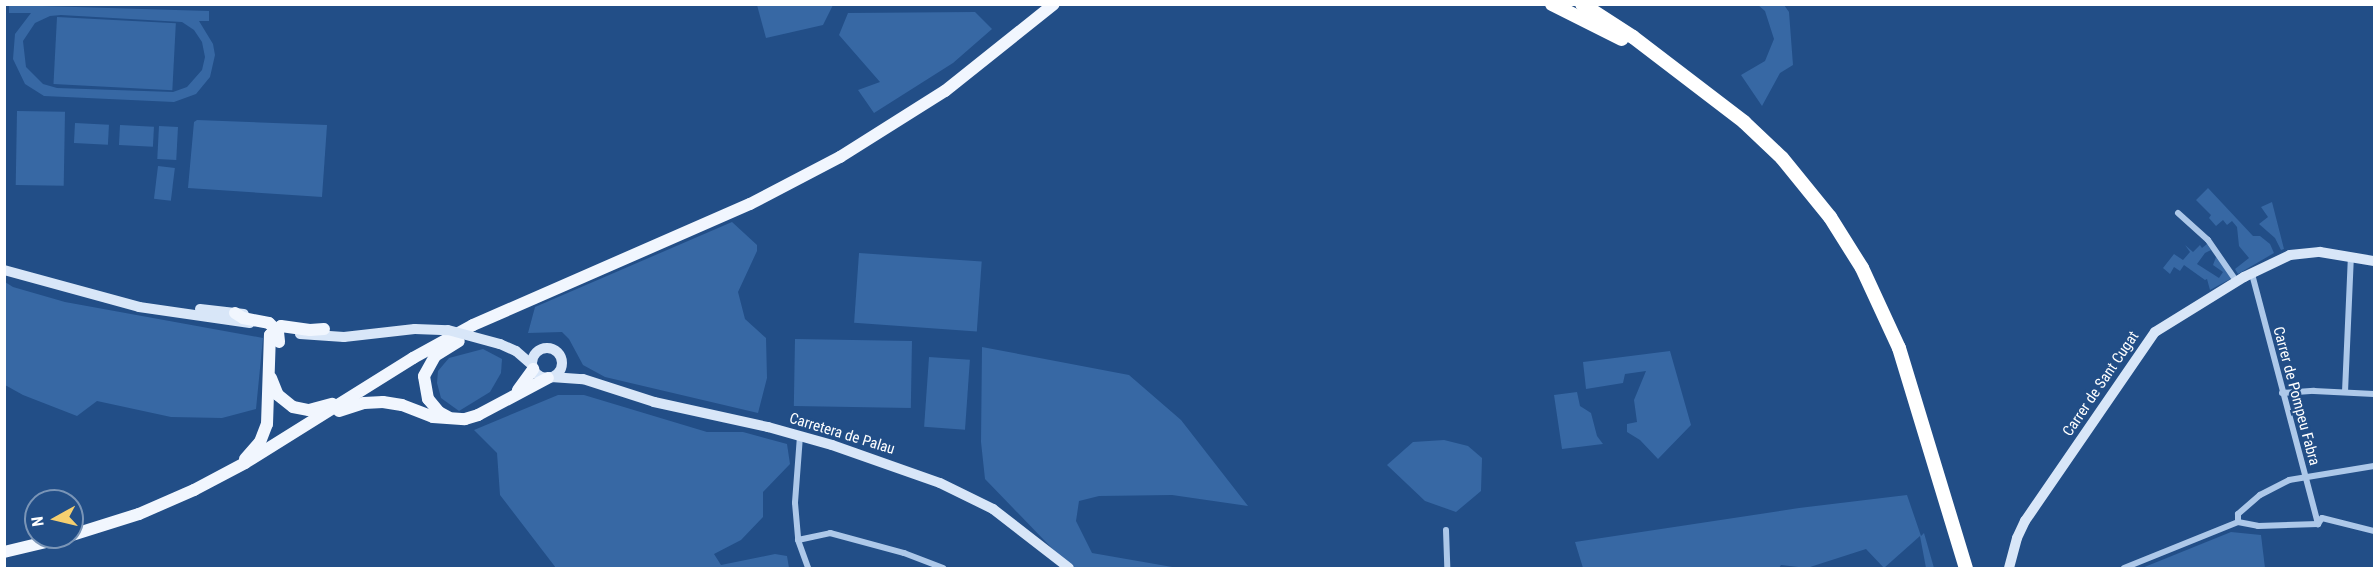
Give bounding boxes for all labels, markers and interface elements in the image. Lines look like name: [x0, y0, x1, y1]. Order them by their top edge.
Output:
street label: Carrer de Pompeu Fabra: [2269, 325, 2323, 467]
street label: Carrer de Sant Cugat: [2059, 328, 2143, 440]
street label: Carretera de Palau: [787, 409, 897, 459]
north arrow: [24, 489, 84, 549]
text: N: [28, 515, 48, 527]

